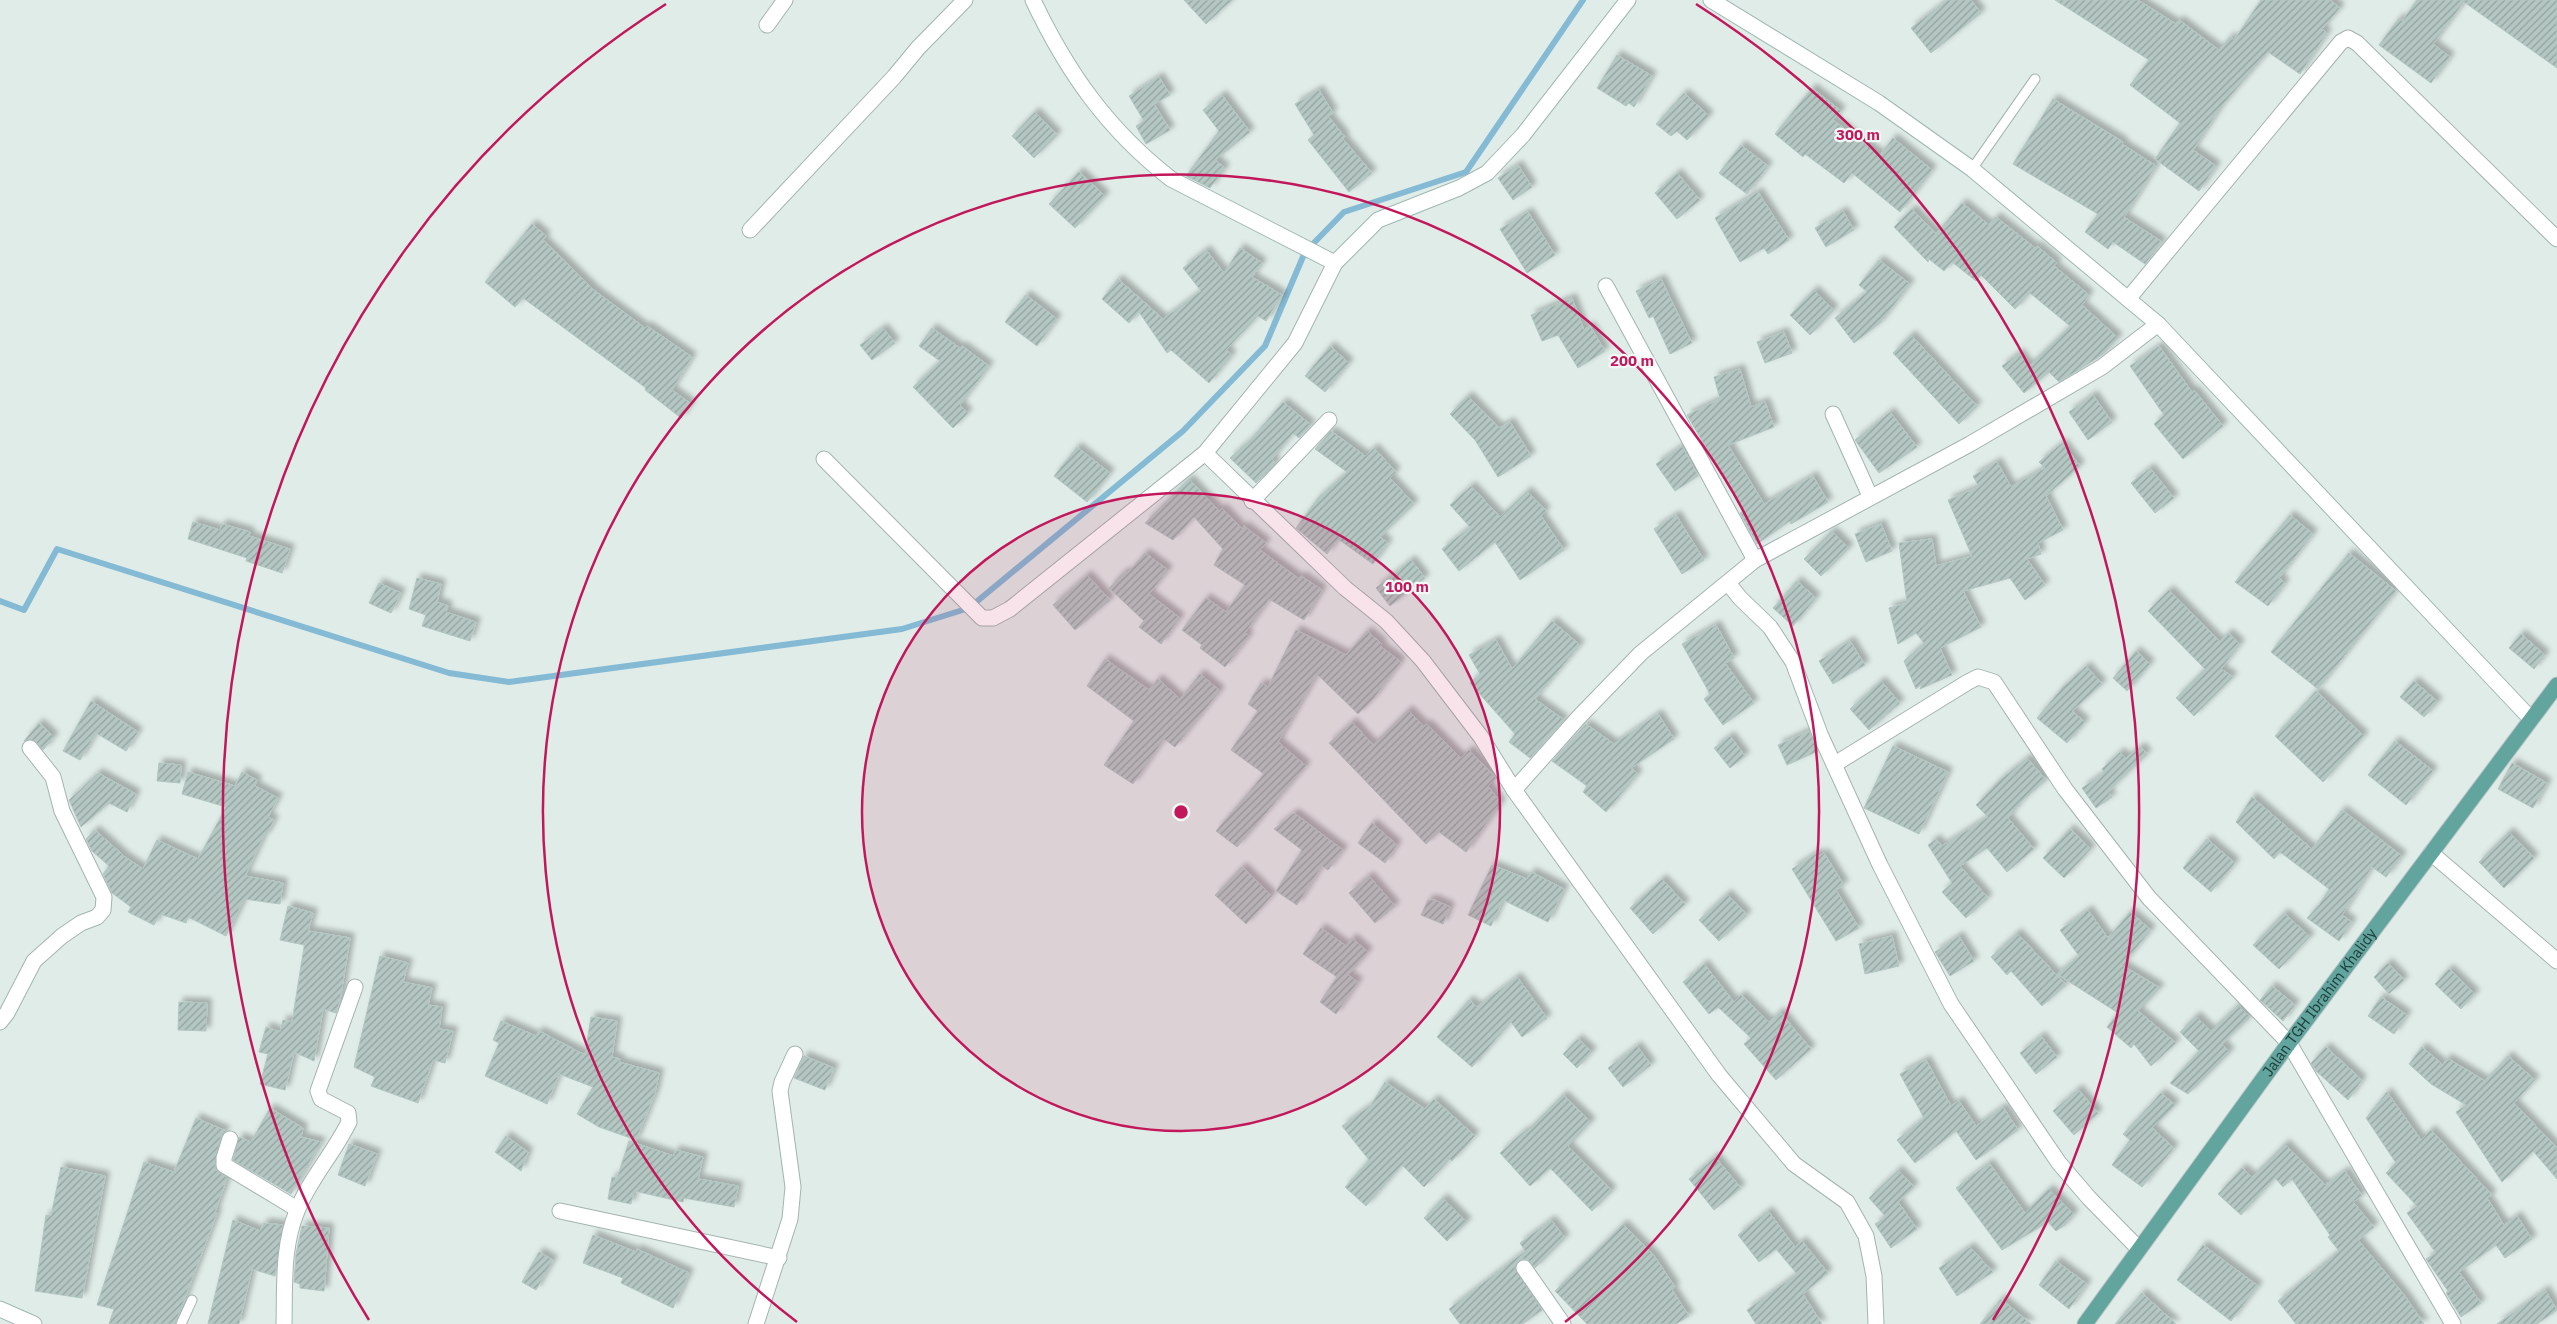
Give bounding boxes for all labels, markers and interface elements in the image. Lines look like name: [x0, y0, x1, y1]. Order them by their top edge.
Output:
text: 300 m: [1836, 125, 1880, 144]
text: 200 m: [1610, 351, 1654, 370]
text: 100 m: [1385, 577, 1429, 596]
centre of rings: [1172, 803, 1190, 821]
street label: Jalan TGH Ibrahim Khalidy: [2258, 924, 2381, 1080]

